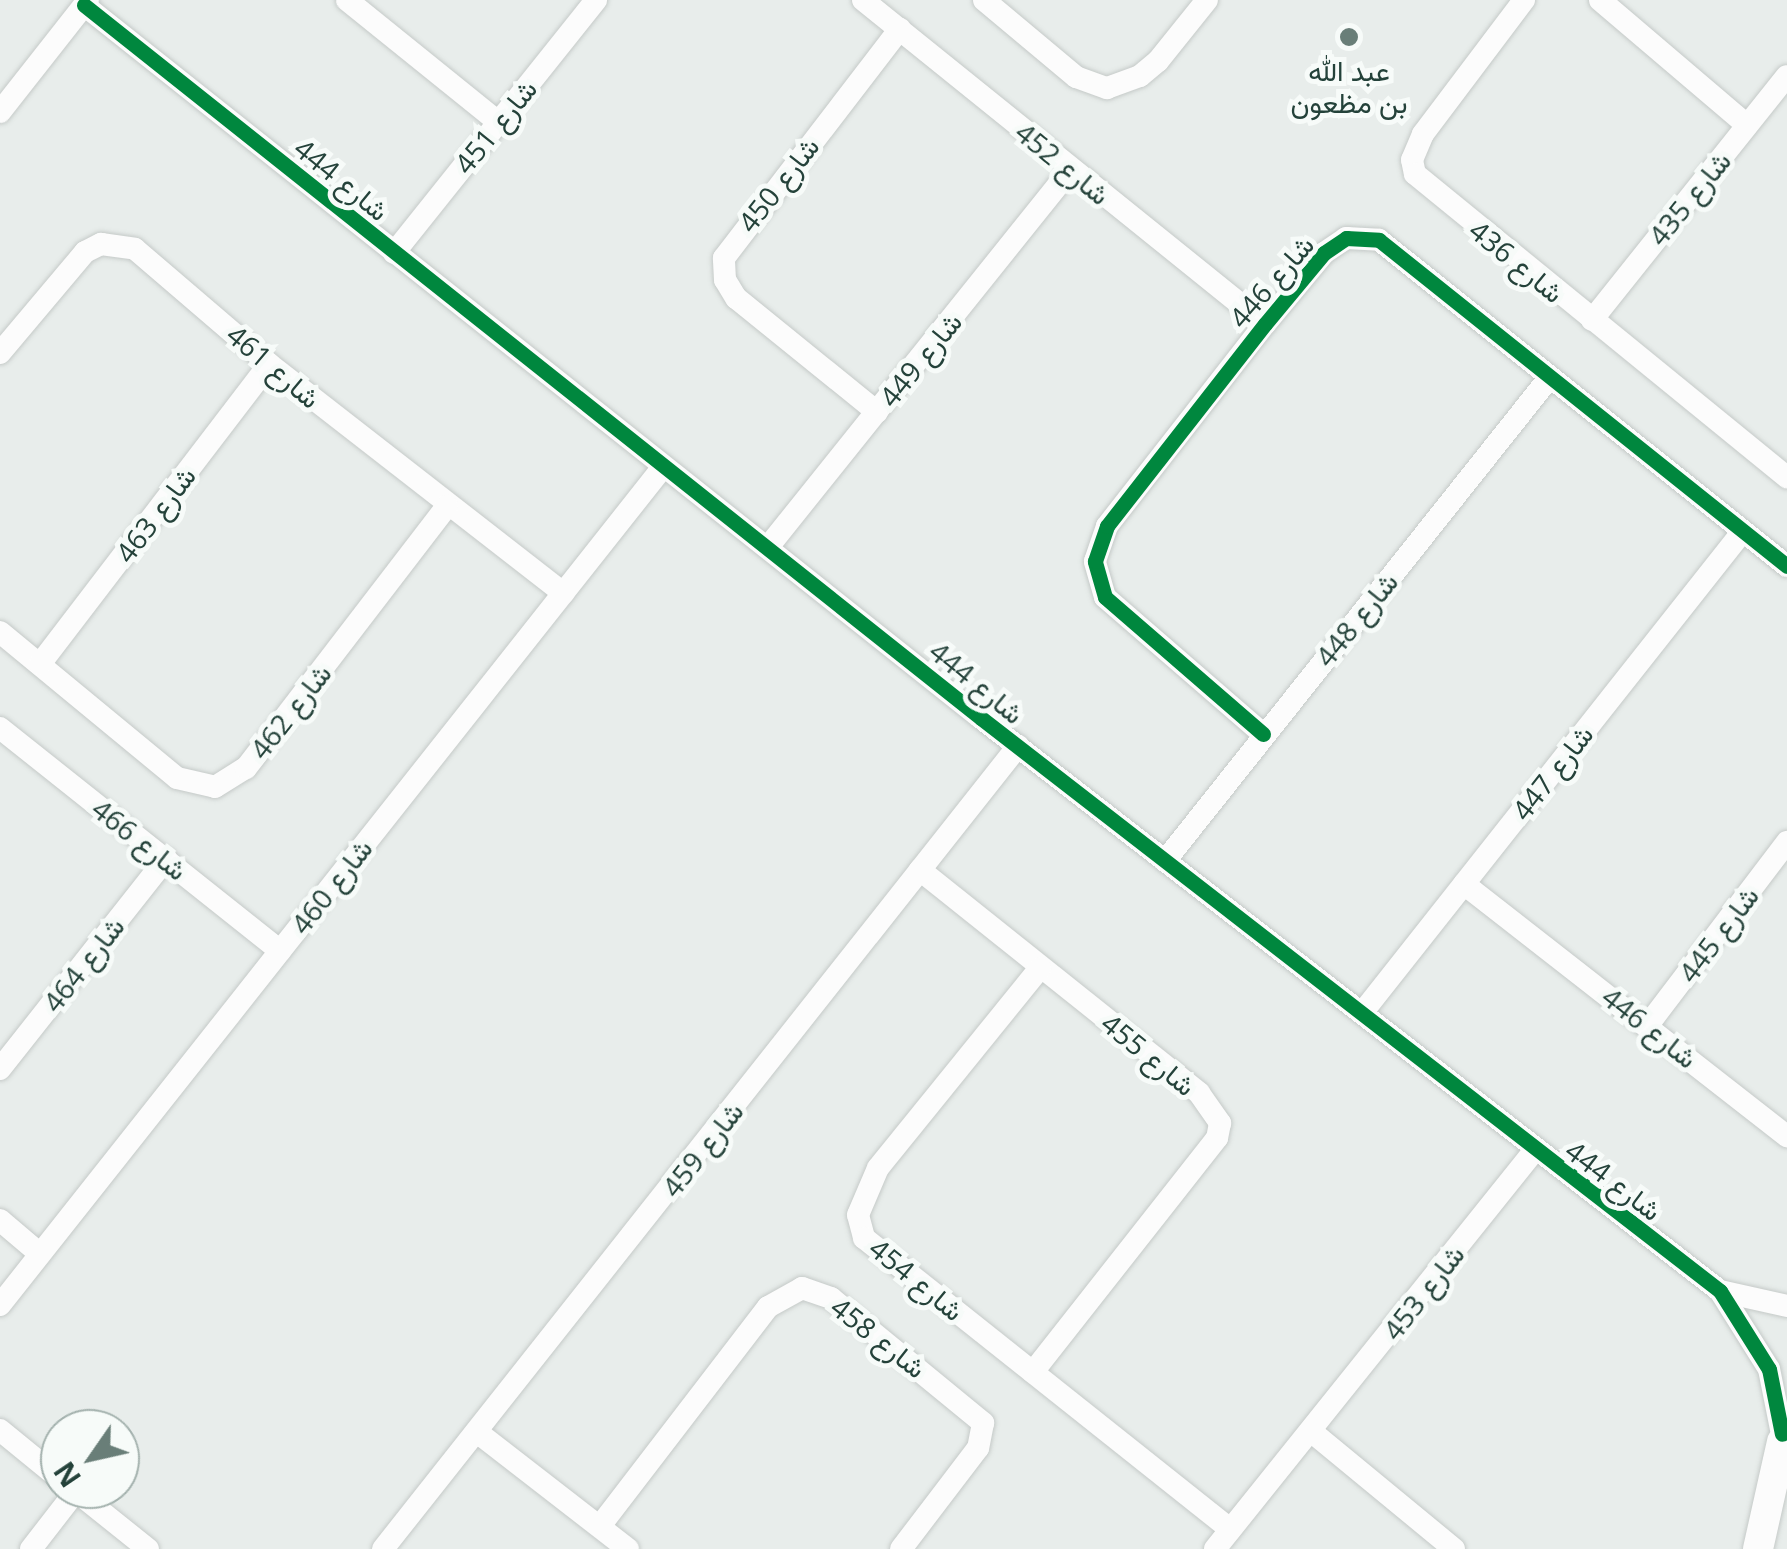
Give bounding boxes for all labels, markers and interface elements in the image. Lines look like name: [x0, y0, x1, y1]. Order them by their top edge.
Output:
marker: عبد الله بن مظعون: [1338, 26, 1360, 48]
place label: عبد الله بن مظعون: [1291, 53, 1407, 119]
street label: شارع 451: [447, 72, 543, 180]
street label: شارع 452: [1009, 115, 1117, 211]
street label: شارع 450: [730, 130, 826, 238]
street label: شارع 444: [288, 131, 396, 227]
street label: شارع 435: [1641, 144, 1737, 252]
street label: شارع 436: [1463, 213, 1571, 309]
street label: شارع 446: [1222, 228, 1320, 334]
street label: شارع 449: [872, 305, 968, 413]
street label: شارع 461: [220, 317, 328, 415]
street label: شارع 463: [108, 459, 202, 569]
street label: شارع 448: [1308, 565, 1404, 673]
street label: شارع 444: [923, 634, 1031, 730]
street label: شارع 462: [242, 657, 338, 765]
street label: شارع 447: [1504, 718, 1600, 826]
street label: شارع 466: [86, 791, 194, 887]
street label: شارع 460: [283, 832, 379, 940]
street label: شارع 445: [1671, 879, 1765, 989]
street label: شارع 464: [35, 910, 131, 1018]
street label: شارع 446: [1596, 979, 1704, 1075]
street label: شارع 455: [1095, 1006, 1203, 1102]
street label: شارع 459: [654, 1095, 750, 1203]
street label: شارع 444: [1559, 1133, 1669, 1227]
street label: شارع 454: [863, 1231, 971, 1327]
street label: شارع 453: [1375, 1238, 1471, 1346]
street label: شارع 458: [825, 1289, 933, 1385]
north arrow: [40, 1409, 140, 1509]
text: N: [45, 1455, 89, 1495]

